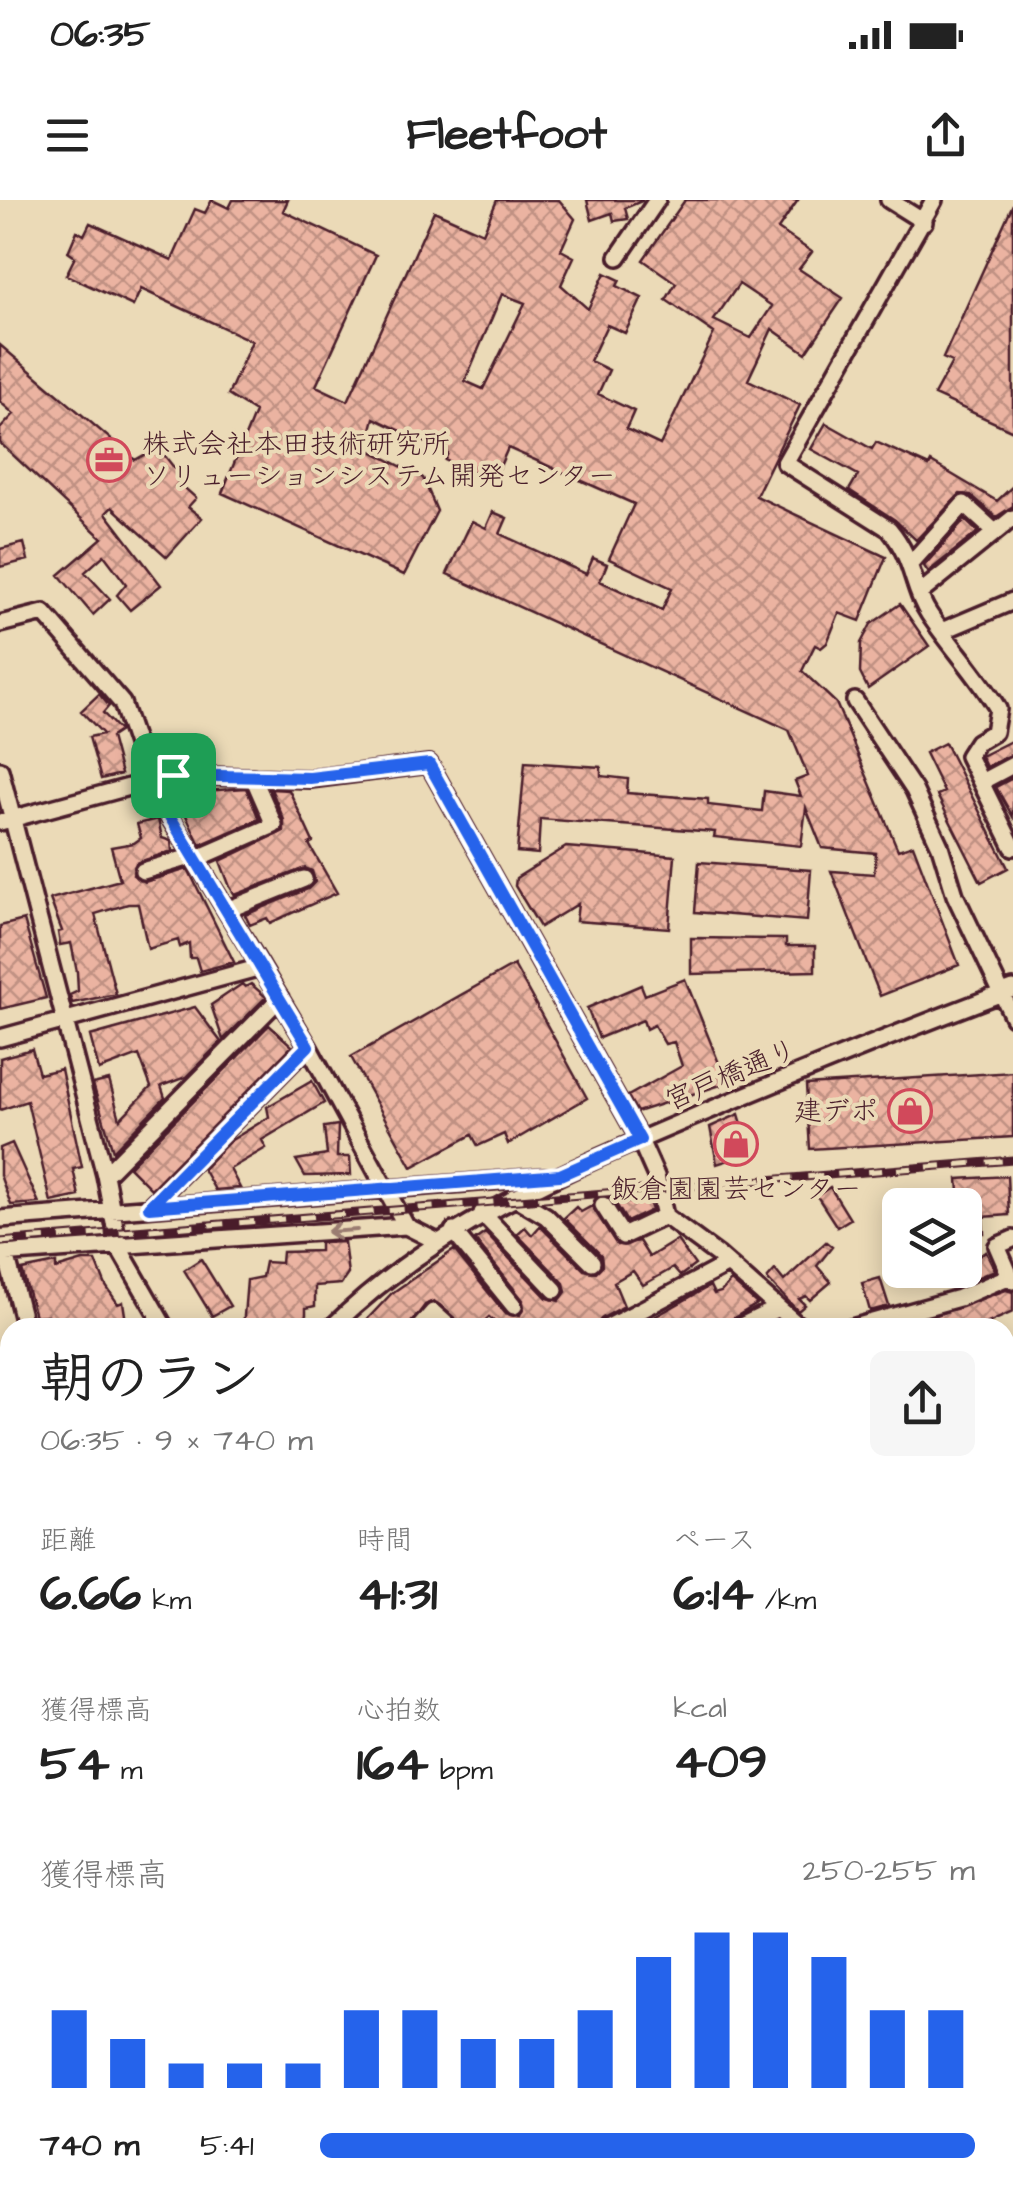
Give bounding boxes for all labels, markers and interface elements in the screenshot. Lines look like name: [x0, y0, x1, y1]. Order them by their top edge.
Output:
text: 06:35: [50, 9, 150, 61]
text: Fleetfoot: [406, 104, 607, 166]
icon: menu: [40, 108, 95, 163]
icon: share: [918, 108, 973, 163]
place label: 株式会社本田技術研究所 ソリューションシステム開発センター: [142, 425, 616, 496]
office icon: 株式会社本田技術研究所 ソリューションシステム開発センター: [86, 437, 132, 483]
pin: [131, 733, 216, 818]
icon: arrive: [146, 748, 201, 803]
street label: 宮戸橋通り: [659, 1030, 803, 1120]
shop icon: 建デポ: [887, 1088, 933, 1134]
place label: 建デポ: [794, 1092, 878, 1131]
shop icon: 飯倉園園芸センター: [713, 1121, 759, 1167]
place label: 飯倉園園芸センター: [611, 1170, 861, 1209]
map controls: [882, 1188, 982, 1288]
button: layers: [882, 1188, 982, 1288]
one-way arrow: [326, 1221, 358, 1240]
text: 朝のラン: [40, 1342, 260, 1418]
button: share: [870, 1351, 975, 1456]
text: 06:35 · 9 × 740 m: [40, 1418, 313, 1463]
text: 距離: [40, 1521, 96, 1560]
text: 時間: [357, 1521, 413, 1560]
text: ペース: [673, 1521, 756, 1560]
text: 6.66: [40, 1560, 141, 1629]
text: 41:31: [357, 1560, 437, 1629]
text: 6:14: [673, 1560, 753, 1629]
text: km: [141, 1581, 191, 1620]
text: /km: [753, 1581, 816, 1620]
text: kcal: [673, 1689, 727, 1728]
text: 獲得標高: [40, 1691, 152, 1730]
text: 心拍数: [357, 1691, 441, 1730]
text: 409: [673, 1728, 767, 1797]
text: 54: [40, 1730, 109, 1799]
text: 164: [357, 1730, 428, 1799]
text: m: [109, 1751, 142, 1790]
text: bpm: [428, 1751, 493, 1790]
text: 250–255 m: [803, 1848, 975, 1893]
text: 獲得標高: [40, 1853, 168, 1898]
text: 740 m: [40, 2123, 139, 2168]
text: 5:41: [200, 2123, 254, 2168]

